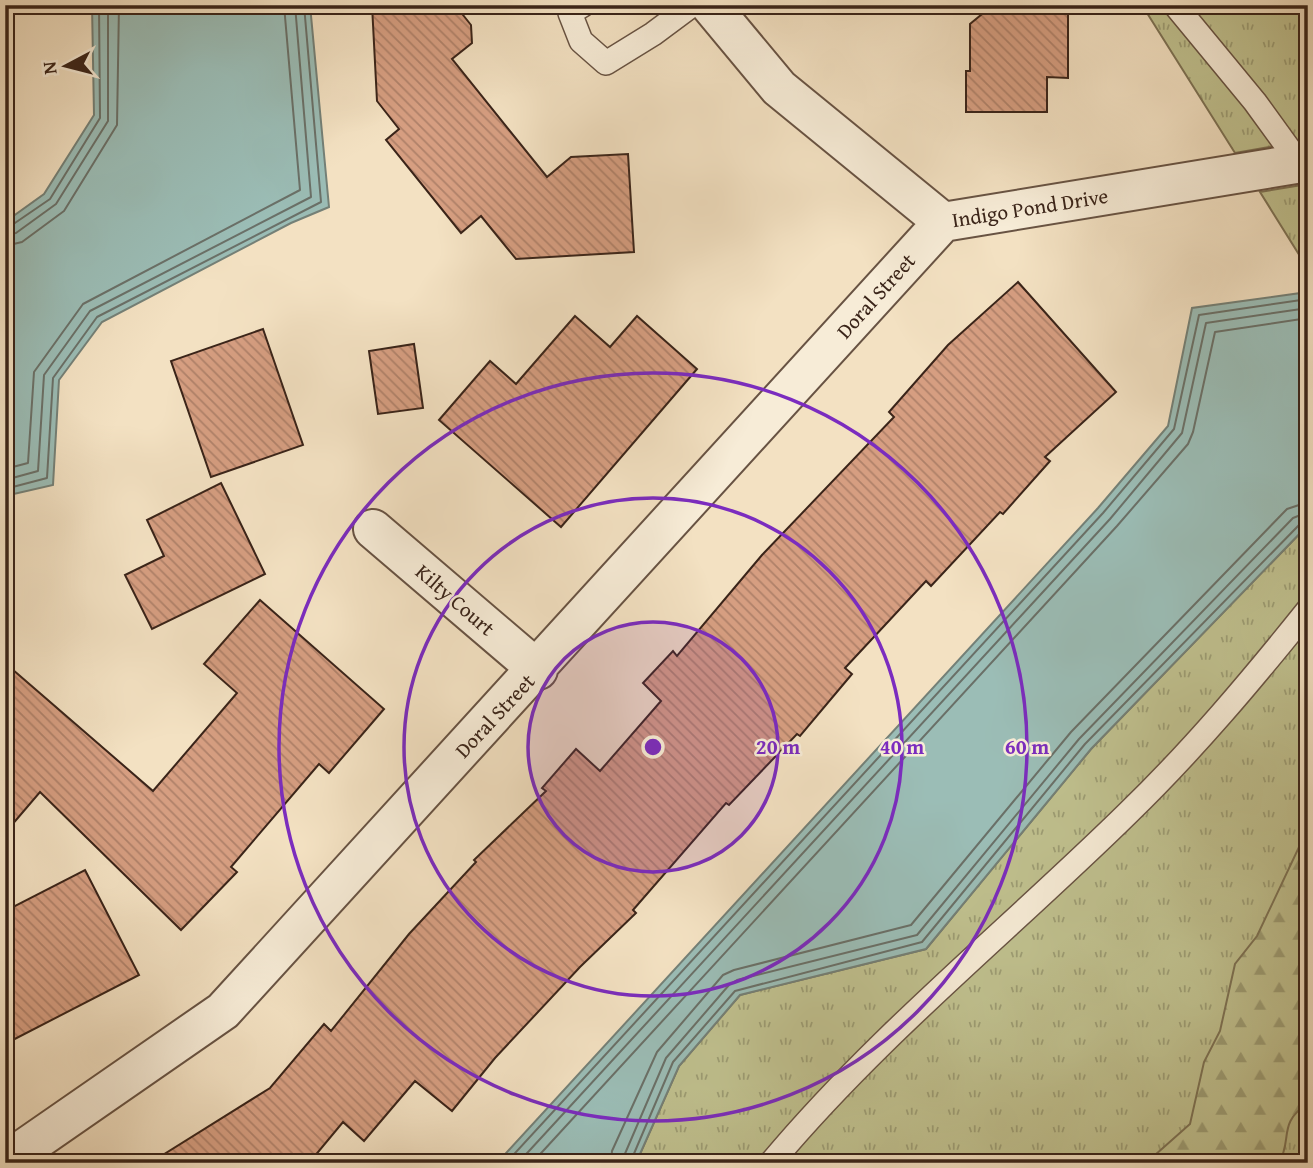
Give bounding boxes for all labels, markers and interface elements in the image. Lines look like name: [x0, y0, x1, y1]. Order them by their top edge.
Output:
north arrow: [32, 32, 102, 102]
text: N: [34, 60, 64, 76]
street label: Indigo Pond Drive: [950, 180, 1110, 235]
street label: Doral Street: [829, 246, 923, 345]
street label: Kilty Court: [409, 556, 502, 643]
street label: Doral Street: [447, 666, 542, 765]
text: 20 m: [756, 731, 800, 762]
text: 40 m: [880, 731, 924, 762]
text: 60 m: [1005, 731, 1049, 762]
centre of rings: [641, 735, 665, 759]

